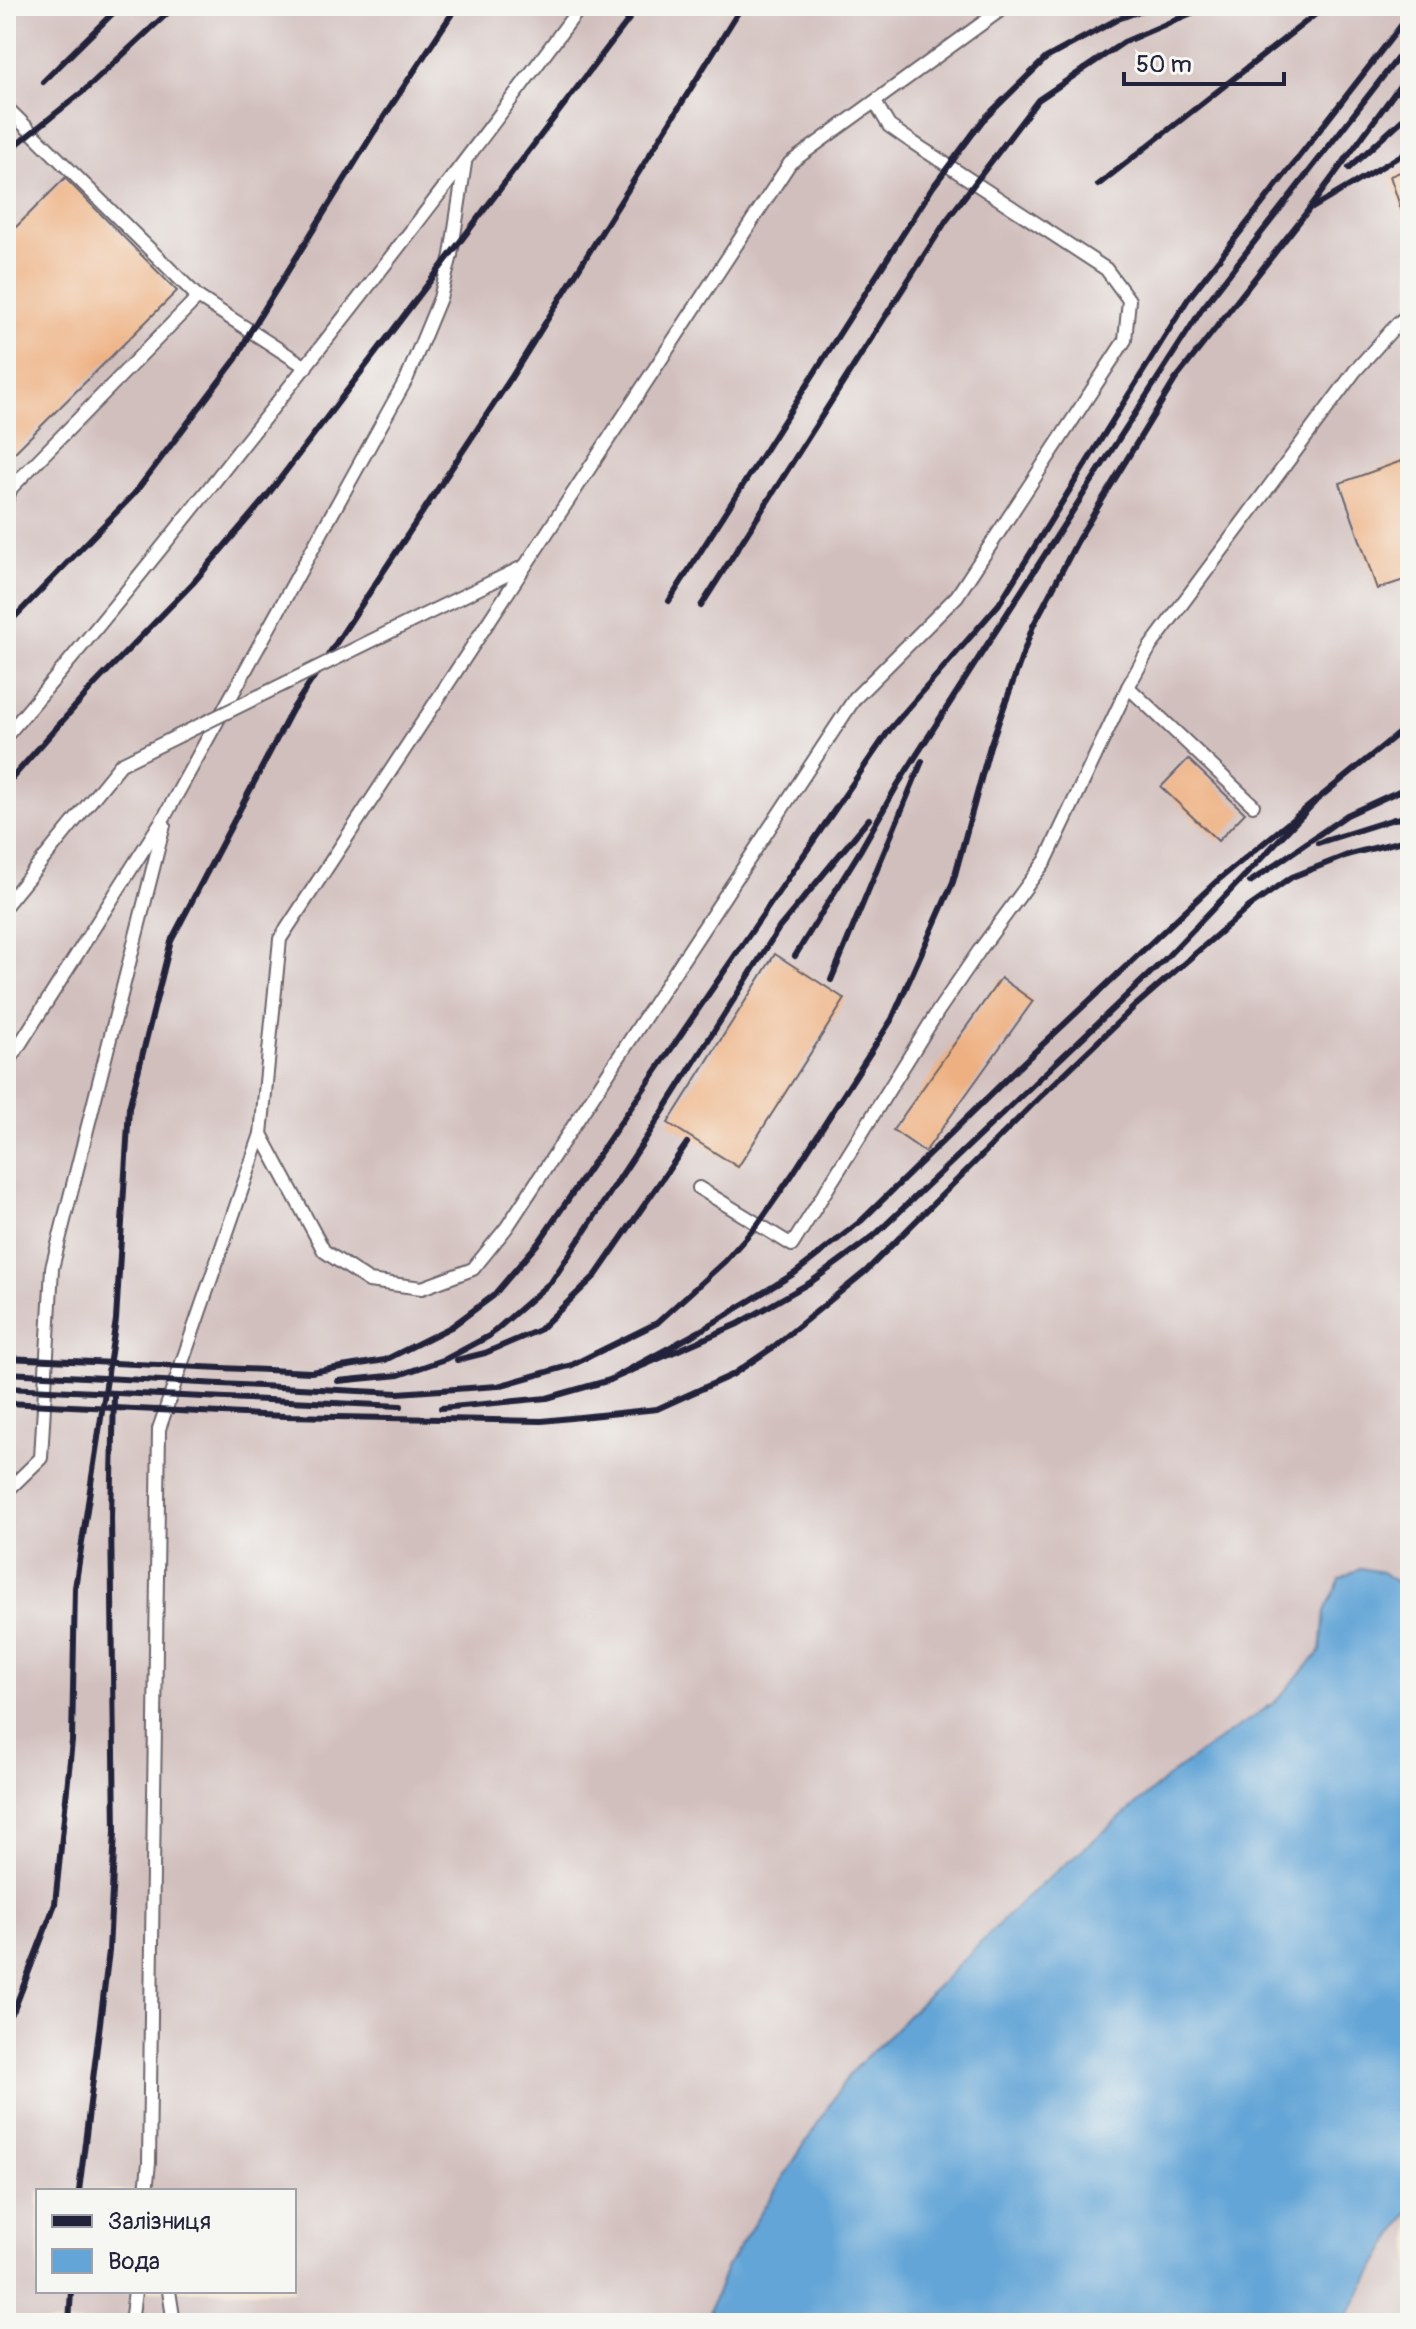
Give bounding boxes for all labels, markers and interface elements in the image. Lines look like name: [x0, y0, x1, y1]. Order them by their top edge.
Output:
scale bar: [1124, 36, 1284, 86]
text: 50 m: [1136, 50, 1192, 79]
legend: [36, 2189, 296, 2293]
text: Залізниця: [108, 2207, 211, 2236]
text: Вода: [108, 2247, 160, 2276]

